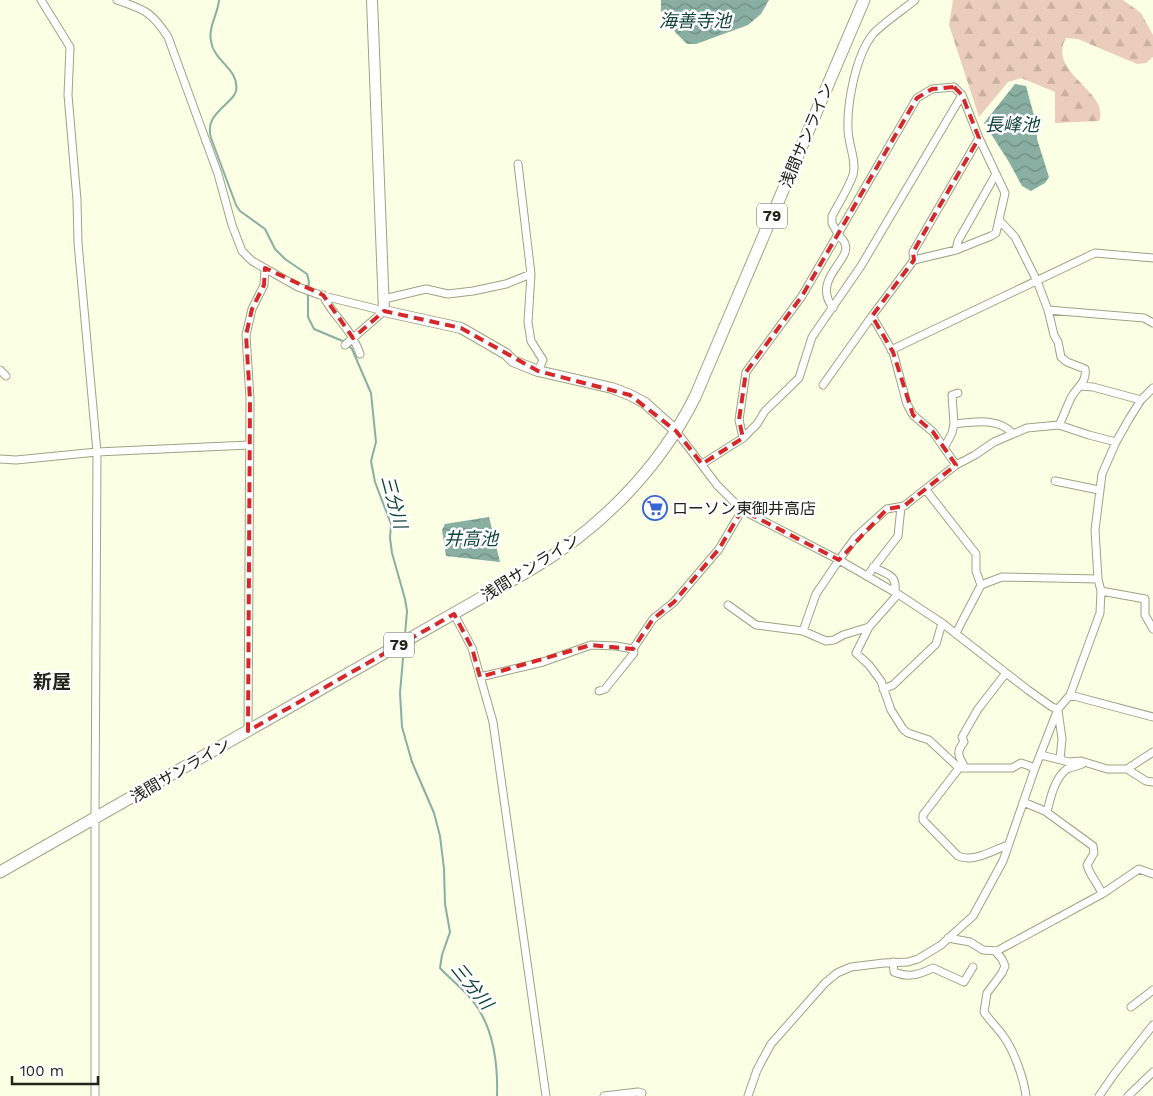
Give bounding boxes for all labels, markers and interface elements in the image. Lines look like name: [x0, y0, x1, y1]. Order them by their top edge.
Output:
water label: 海善寺池: [659, 10, 733, 31]
street label: 浅間サンライン: [776, 80, 837, 190]
water label: 長峰池: [985, 114, 1041, 135]
road number: 79: [757, 204, 787, 228]
water label: 三分川: [377, 473, 412, 533]
supermarket icon: ローソン東御井高店: [642, 495, 668, 521]
place label: ローソン東御井高店: [672, 499, 816, 518]
water label: 井高池: [444, 528, 500, 549]
street label: 浅間サンライン: [478, 530, 583, 605]
road number: 79: [384, 632, 414, 658]
district label: 新屋: [33, 670, 71, 693]
street label: 浅間サンライン: [127, 734, 234, 807]
water label: 三分川: [447, 958, 499, 1015]
scale bar: [12, 1054, 99, 1086]
text: 100 m: [20, 1062, 64, 1080]

